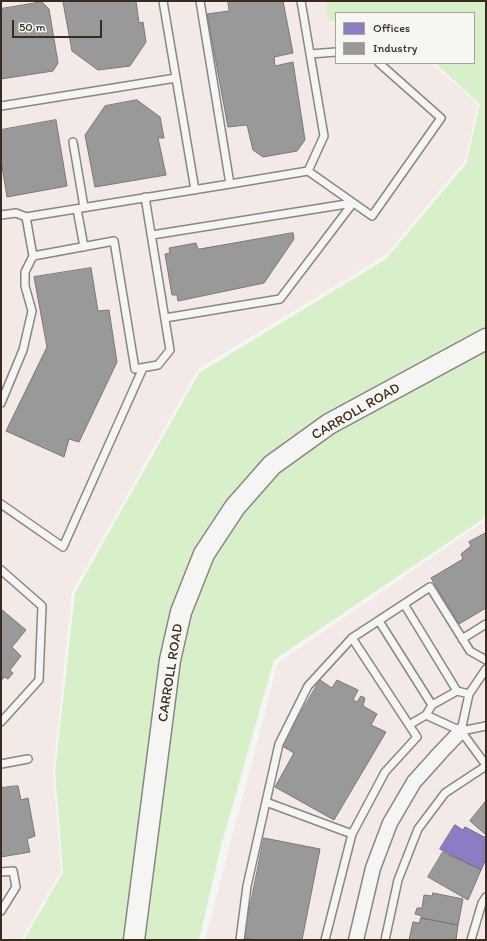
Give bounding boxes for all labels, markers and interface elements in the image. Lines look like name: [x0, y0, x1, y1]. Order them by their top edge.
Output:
scale bar: [14, 12, 104, 38]
legend: [335, 12, 475, 64]
text: 50 m: [19, 20, 45, 34]
text: Offices: [373, 21, 410, 35]
text: Industry: [373, 41, 417, 55]
street label: CARROLL ROAD: [309, 380, 403, 444]
street label: CARROLL ROAD: [155, 623, 187, 723]

